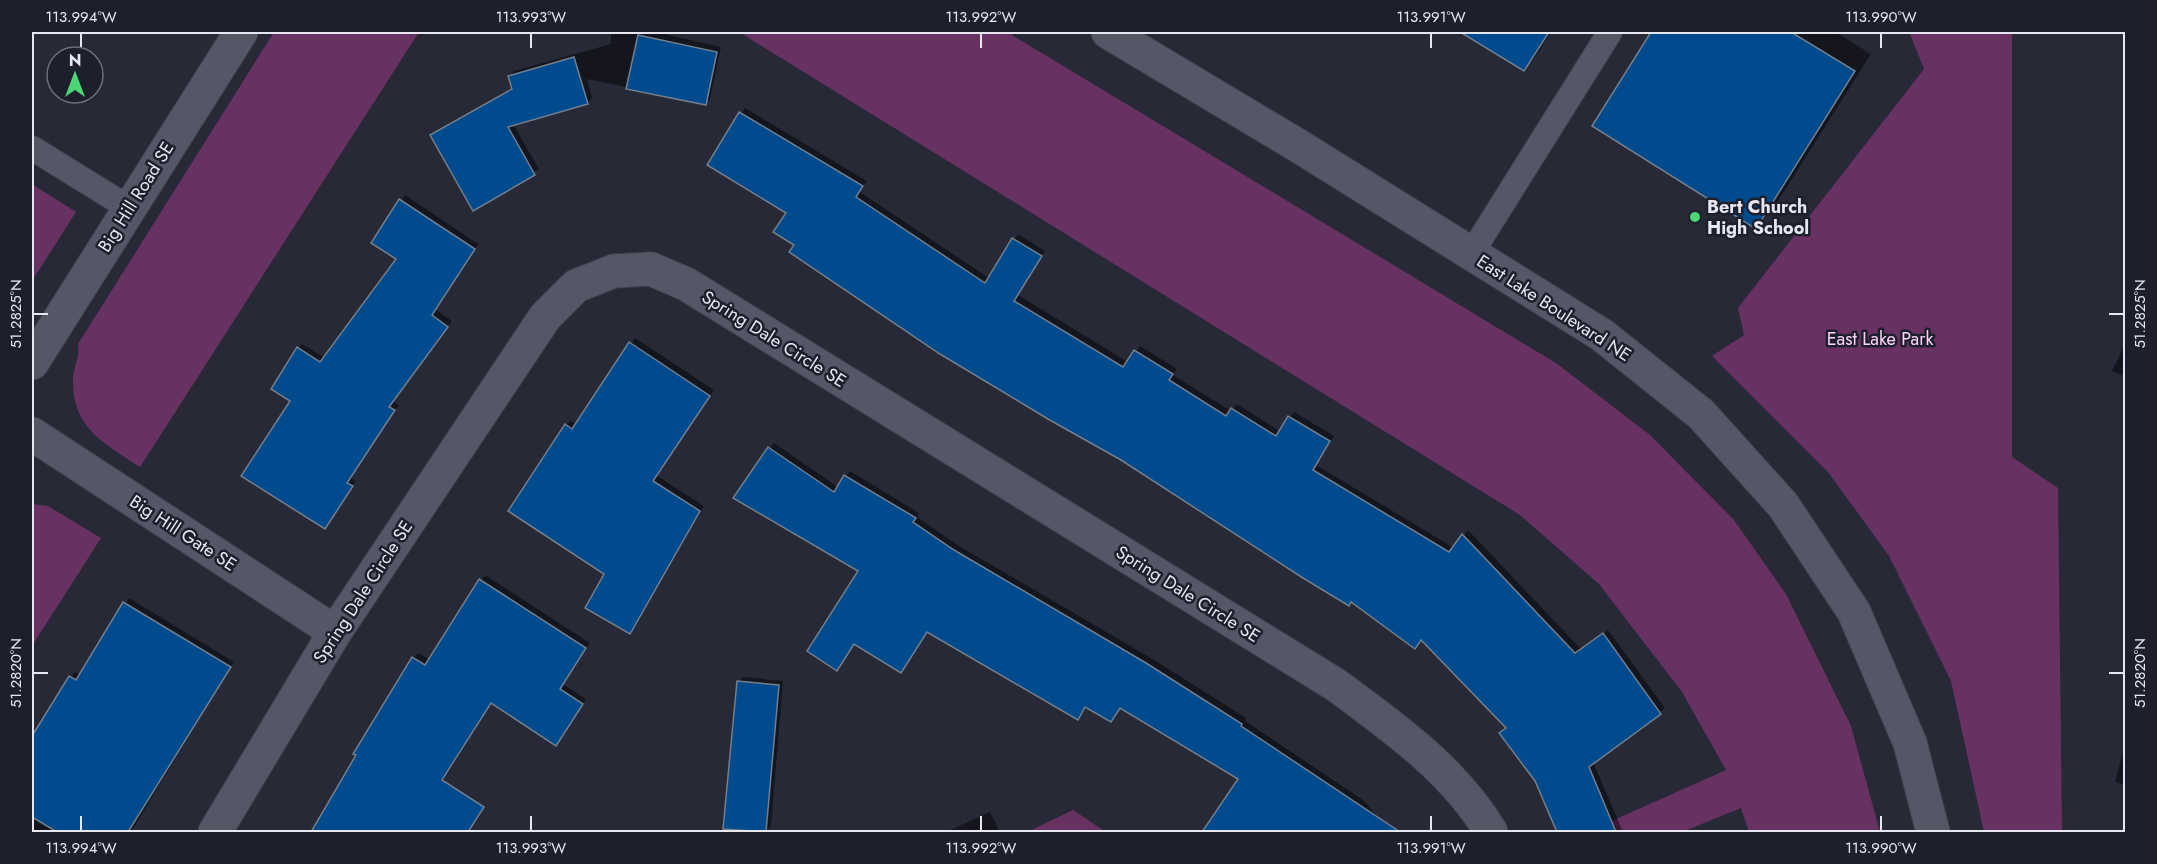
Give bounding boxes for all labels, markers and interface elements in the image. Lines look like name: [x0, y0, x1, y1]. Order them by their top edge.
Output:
text: 113.994°W: [45, 6, 117, 28]
text: 113.993°W: [496, 6, 566, 28]
text: 113.992°W: [946, 6, 1017, 28]
text: 113.991°W: [1396, 6, 1466, 28]
text: 113.990°W: [1845, 6, 1917, 28]
north arrow: [45, 45, 105, 105]
text: N: [69, 49, 81, 72]
street label: Big Hill Road SE: [92, 137, 180, 257]
place label: Bert Church High School: [1707, 194, 1809, 241]
marker: Bert Church High School: [1688, 210, 1702, 224]
street label: East Lake Boulevard NE: [1472, 248, 1636, 368]
text: 51.2825°N: [5, 279, 27, 349]
text: 51.2825°N: [2129, 279, 2151, 349]
street label: Spring Dale Circle SE: [697, 284, 851, 394]
park label: East Lake Park: [1827, 326, 1933, 352]
street label: Big Hill Gate SE: [124, 489, 242, 577]
street label: Spring Dale Circle SE: [307, 515, 419, 669]
street label: Spring Dale Circle SE: [1111, 539, 1265, 649]
text: 51.2820°N: [5, 638, 27, 708]
text: 51.2820°N: [2129, 638, 2151, 708]
text: 113.994°W: [45, 837, 117, 859]
text: 113.993°W: [496, 837, 566, 859]
text: 113.992°W: [946, 837, 1017, 859]
text: 113.991°W: [1396, 837, 1466, 859]
text: 113.990°W: [1845, 837, 1917, 859]

